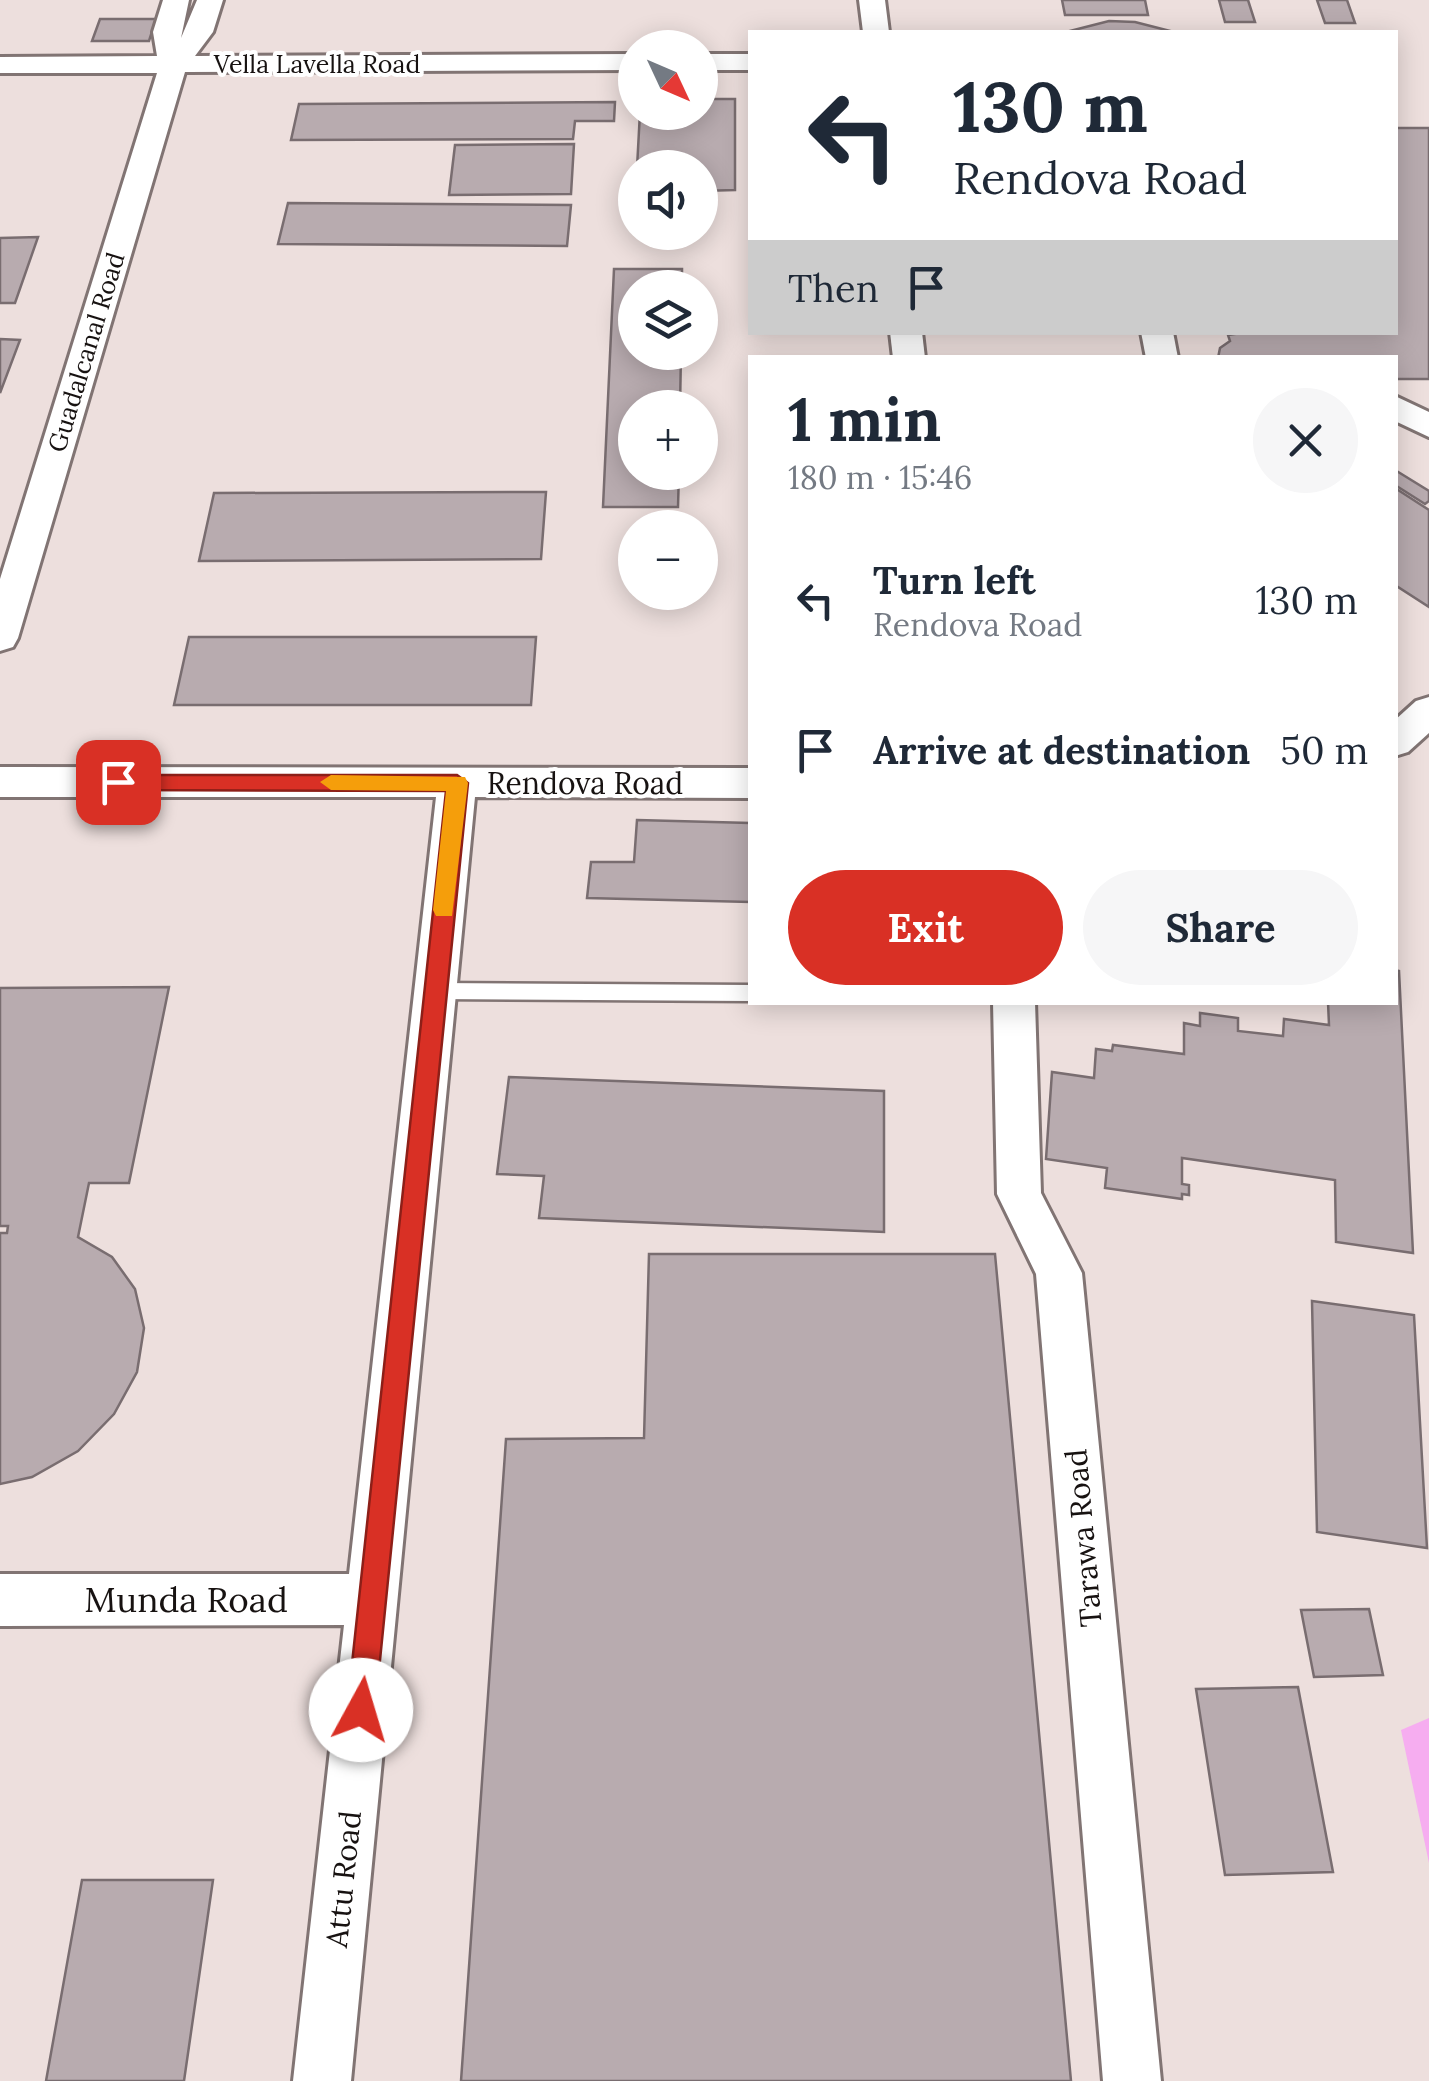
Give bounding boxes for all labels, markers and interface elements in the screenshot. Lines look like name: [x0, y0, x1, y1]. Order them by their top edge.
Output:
north arrow: [618, 30, 718, 130]
map controls: [618, 30, 718, 610]
street label: Vella Lavella Road: [213, 48, 420, 80]
text: 130 m: [953, 62, 1148, 151]
icon: left: [788, 70, 918, 200]
text: Rendova Road: [953, 149, 1247, 206]
button: sound: [618, 150, 718, 250]
street label: Guadalcanal Road: [40, 248, 132, 456]
icon: arrive: [899, 260, 954, 315]
text: Then: [788, 264, 879, 312]
button: layers: [618, 270, 718, 370]
text: 1 min: [788, 381, 941, 457]
button: close: [1253, 388, 1358, 493]
button: +: [618, 390, 718, 490]
text: 180 m · 15:46: [788, 457, 972, 498]
button: −: [618, 510, 718, 610]
text: Turn left: [873, 556, 1036, 604]
icon: left: [788, 573, 843, 628]
text: 130 m: [1255, 576, 1358, 624]
text: Rendova Road: [873, 604, 1082, 645]
icon: arrive: [788, 723, 843, 778]
text: Arrive at destination: [873, 726, 1250, 774]
text: 50 m: [1280, 726, 1369, 774]
pin: [76, 740, 161, 825]
icon: arrive: [91, 755, 146, 810]
street label: Rendova Road: [487, 764, 683, 802]
button: Exit: [788, 870, 1063, 985]
button: Share: [1083, 870, 1358, 985]
street label: Tarawa Road: [1056, 1447, 1110, 1629]
street label: Munda Road: [84, 1577, 288, 1622]
position arrow: [309, 1658, 413, 1762]
street label: Attu Road: [317, 1809, 369, 1950]

